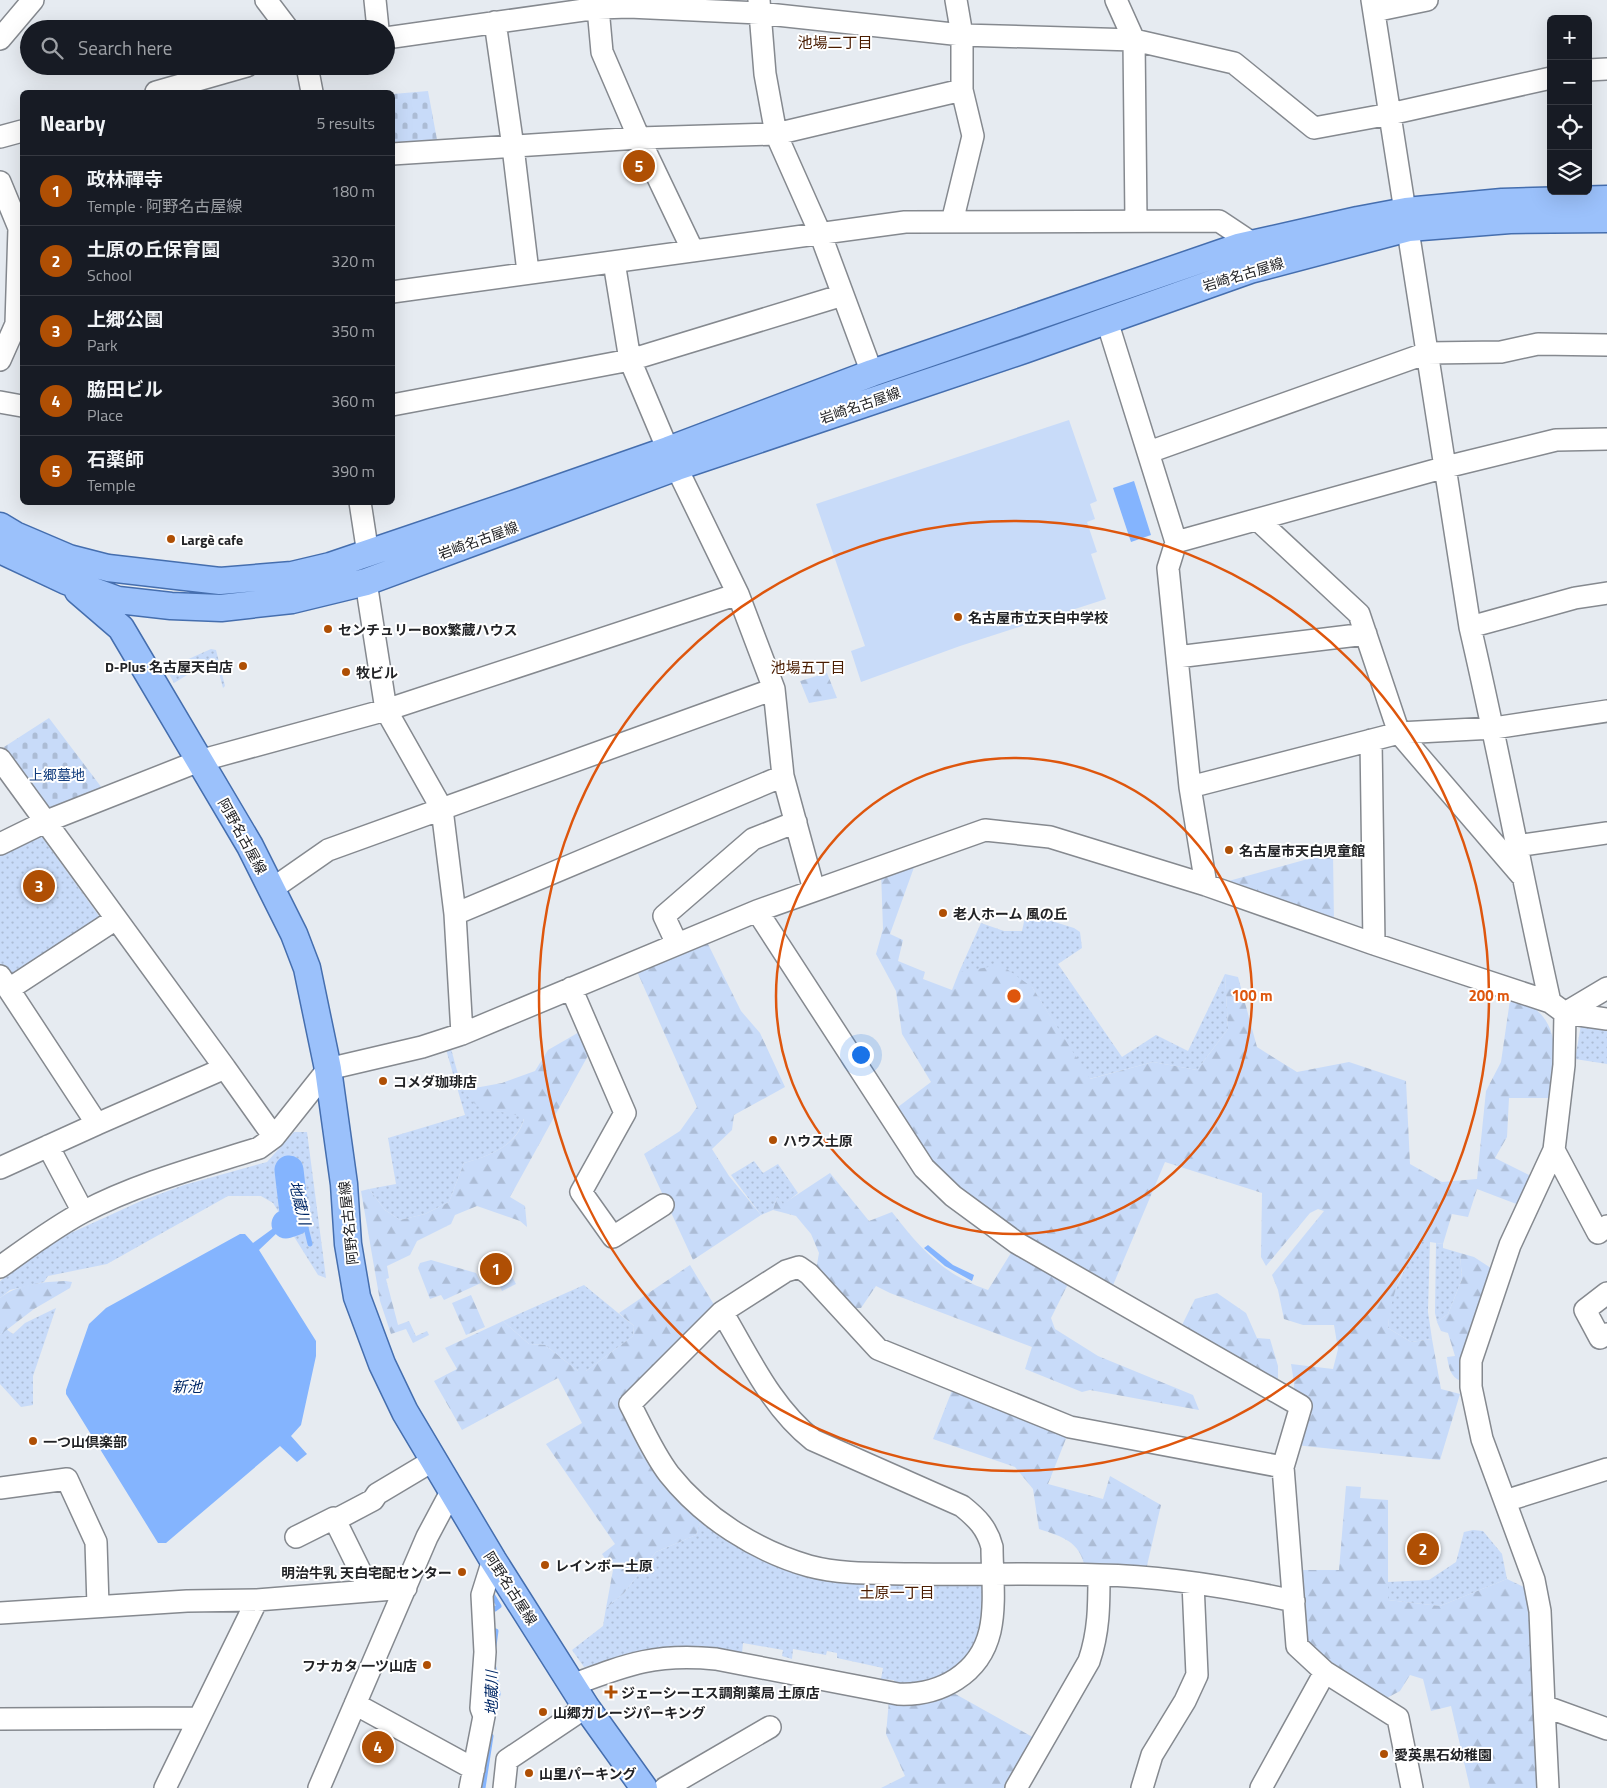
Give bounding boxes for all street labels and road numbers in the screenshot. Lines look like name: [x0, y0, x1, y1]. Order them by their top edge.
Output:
street label: 岩崎名古屋線: [1200, 252, 1286, 296]
street label: 岩崎名古屋線: [817, 381, 903, 429]
street label: 岩崎名古屋線: [435, 516, 521, 564]
street label: 阿野名古屋線: [213, 794, 273, 878]
street label: 阿野名古屋線: [333, 1180, 363, 1266]
street label: 阿野名古屋線: [479, 1547, 543, 1629]

